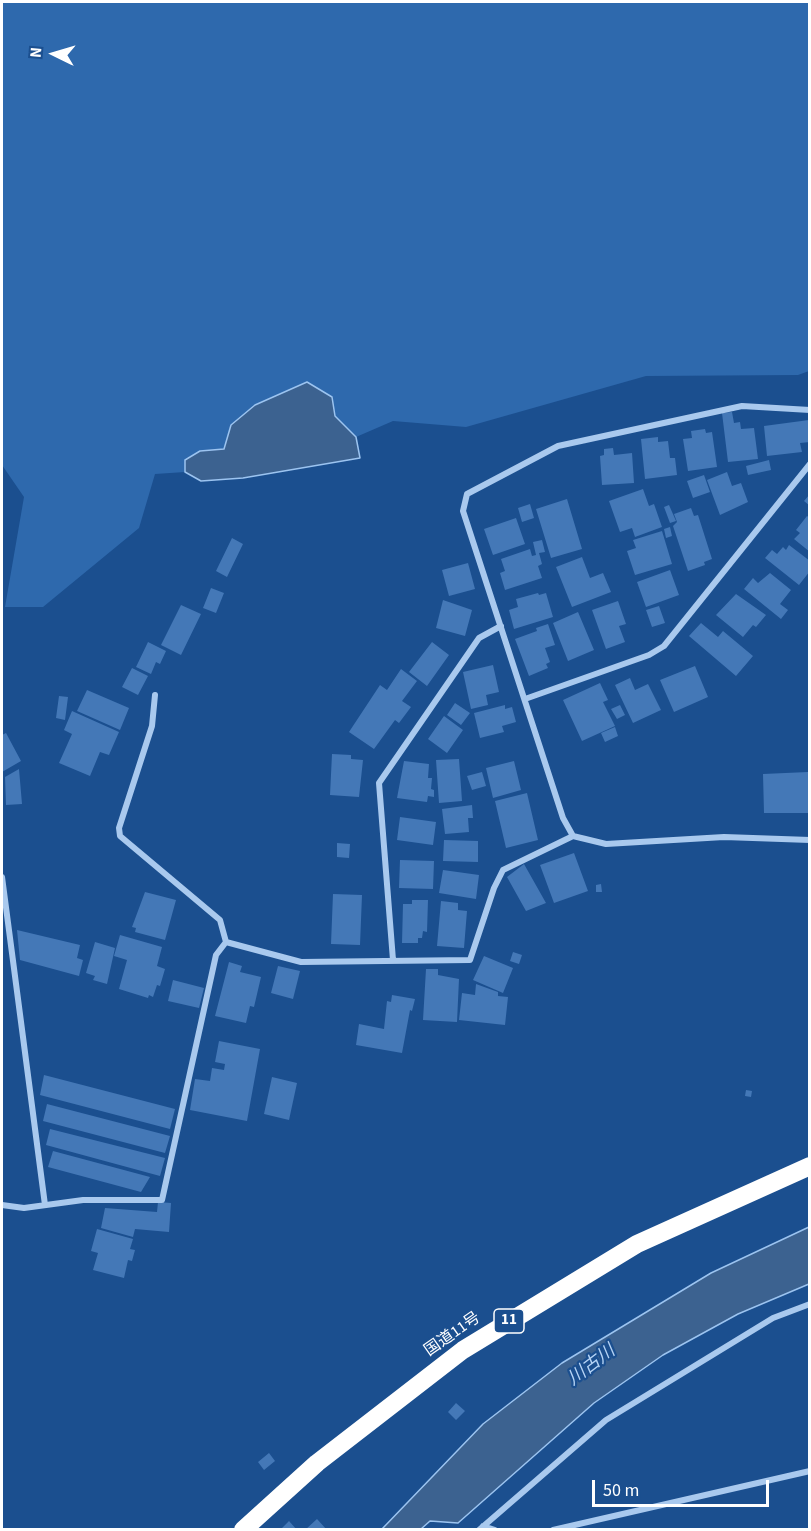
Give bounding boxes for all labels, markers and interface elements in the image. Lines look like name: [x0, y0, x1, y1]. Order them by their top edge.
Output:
north arrow: [24, 24, 84, 84]
text: N: [25, 46, 47, 59]
street label: 国道11号: [421, 1309, 485, 1361]
road number: 11: [494, 1309, 524, 1333]
water label: 川古川: [564, 1341, 620, 1391]
scale bar: [595, 1468, 772, 1506]
text: 50 m: [603, 1478, 639, 1503]

